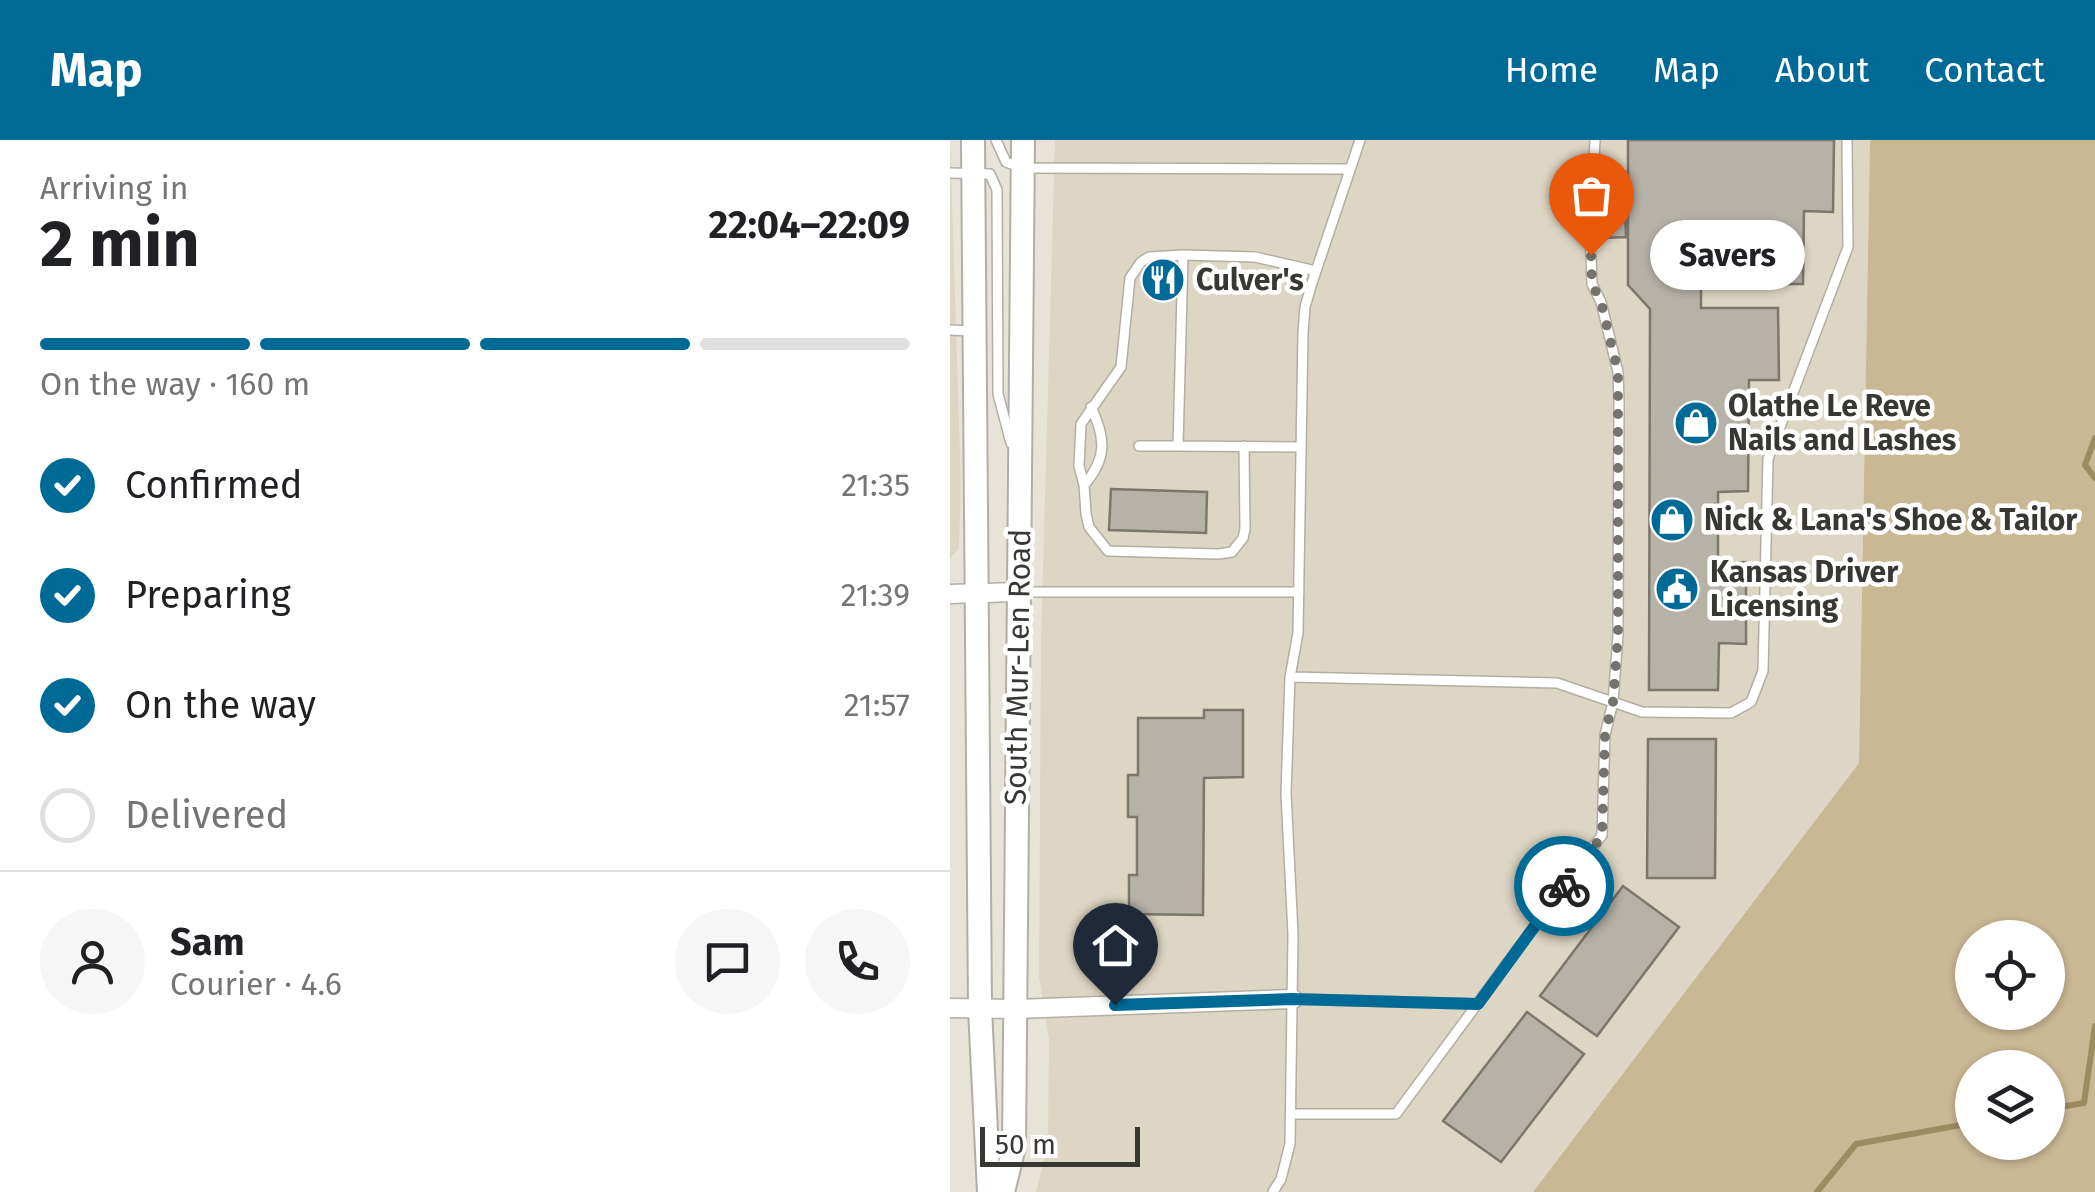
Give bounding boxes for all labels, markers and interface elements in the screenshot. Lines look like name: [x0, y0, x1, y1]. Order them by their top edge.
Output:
text: Map: [50, 41, 143, 99]
text: Home: [1505, 49, 1598, 91]
text: Map: [1653, 49, 1720, 91]
text: About: [1775, 49, 1869, 91]
text: Contact: [1924, 49, 2045, 91]
pin: [1549, 153, 1634, 256]
icon: bag: [1564, 168, 1619, 223]
text: Arriving in: [40, 169, 188, 207]
text: 22:04–22:09: [708, 202, 910, 248]
text: 2 min: [40, 205, 200, 283]
callout: Savers: [1651, 220, 1806, 290]
text: Savers: [1679, 236, 1776, 274]
restaurant icon: Culver's: [1140, 257, 1186, 303]
place label: Culver's: [1196, 262, 1304, 298]
text: On the way · 160 m: [40, 365, 310, 403]
place label: Olathe Le Reve Nails and Lashes: [1728, 388, 1956, 458]
shop icon: Olathe Le Reve Nails and Lashes: [1673, 400, 1719, 446]
icon: check: [40, 458, 95, 513]
text: Confirmed: [125, 462, 303, 508]
text: 21:35: [841, 466, 910, 504]
shop icon: Nick & Lana's Shoe & Tailor: [1649, 497, 1695, 543]
place label: Nick & Lana's Shoe & Tailor: [1704, 502, 2078, 538]
street label: South Mur-Len Road: [998, 528, 1038, 806]
place label: Kansas Driver Licensing: [1710, 554, 1899, 624]
public building icon: Kansas Driver Licensing: [1654, 566, 1700, 612]
icon: check: [40, 568, 95, 623]
text: Preparing: [125, 572, 291, 618]
text: 21:39: [841, 576, 910, 614]
icon: check: [40, 678, 95, 733]
text: On the way: [125, 682, 316, 728]
text: 21:57: [844, 686, 910, 724]
text: Delivered: [125, 792, 288, 838]
courier: [1514, 836, 1614, 936]
icon: bike: [1537, 859, 1592, 914]
pin: [1073, 903, 1158, 1006]
button: person: [40, 909, 145, 1014]
button: chat: [675, 909, 780, 1014]
button: phone: [805, 909, 910, 1014]
icon: home: [1088, 918, 1143, 973]
text: Sam: [170, 919, 245, 965]
map controls: [1955, 920, 2065, 1160]
button: locate: [1955, 920, 2065, 1030]
text: Courier · 4.6: [170, 965, 342, 1003]
button: layers: [1955, 1050, 2065, 1160]
scale bar: [980, 1122, 1140, 1166]
text: 50 m: [995, 1128, 1056, 1161]

